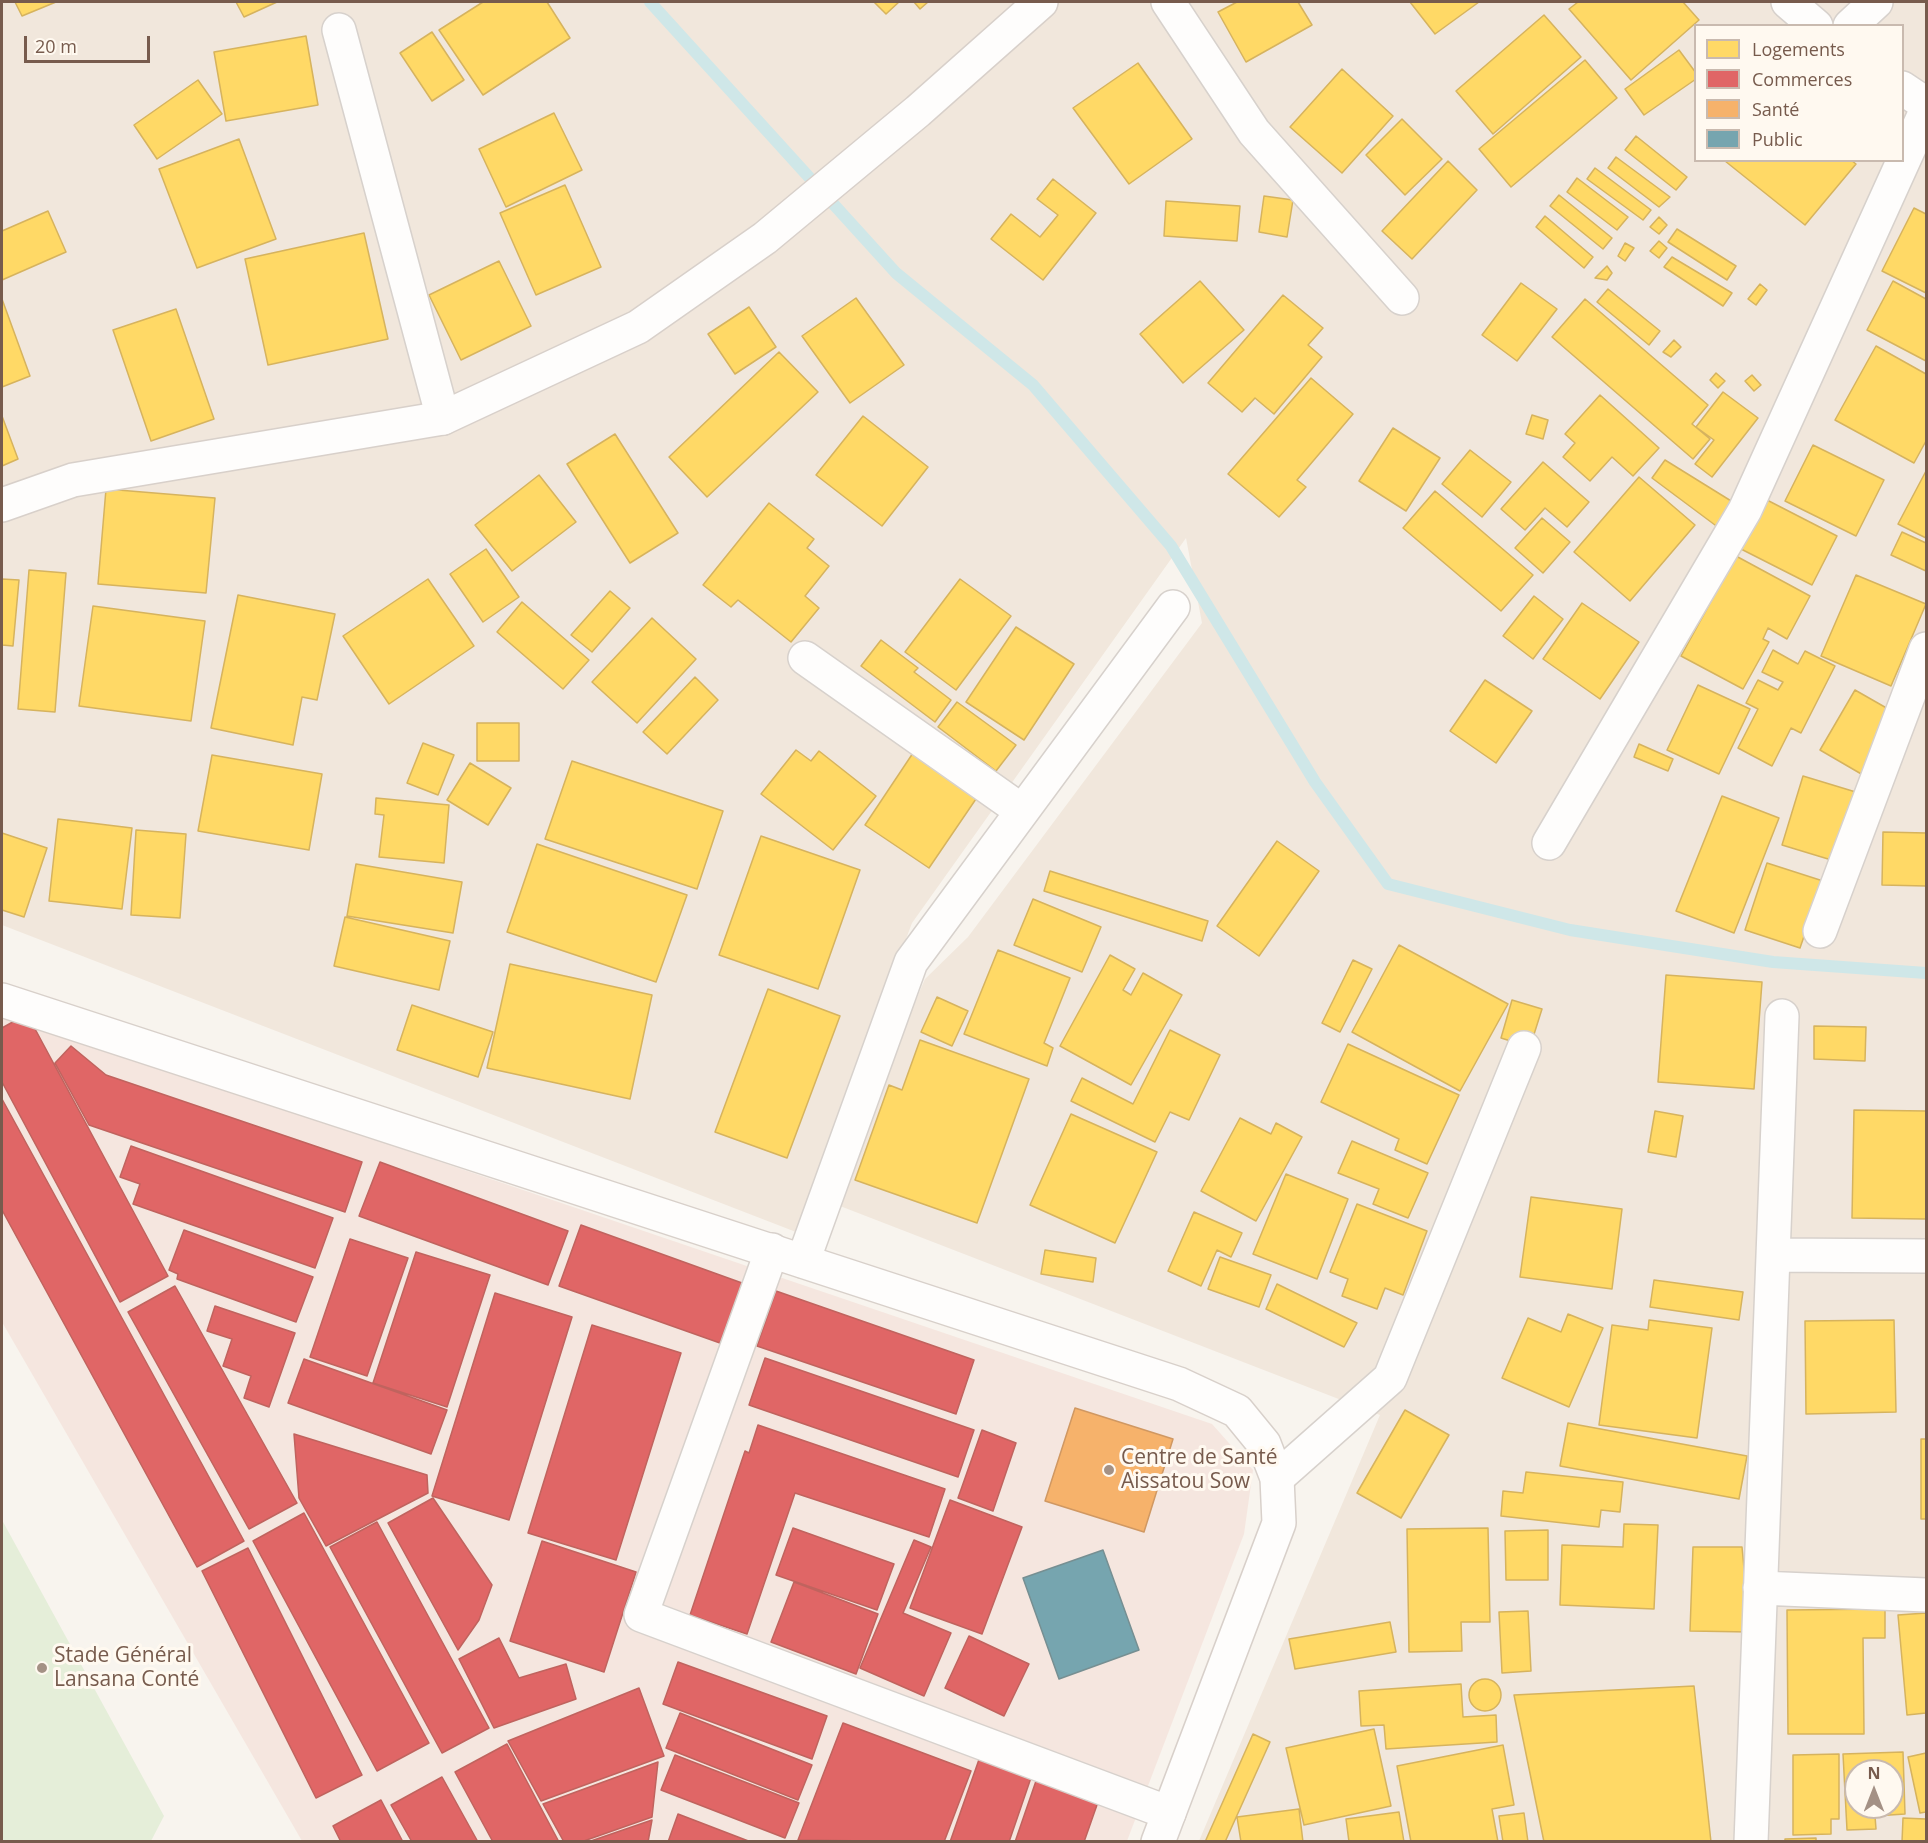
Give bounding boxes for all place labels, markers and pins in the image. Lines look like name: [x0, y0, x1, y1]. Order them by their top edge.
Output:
place label: Centre de Santé Aissatou Sow: [1121, 1445, 1278, 1495]
marker: Centre de Santé Aissatou Sow: [1102, 1463, 1116, 1477]
place label: Stade Général Lansana Conté: [54, 1643, 199, 1693]
marker: Stade Général Lansana Conté: [35, 1661, 49, 1675]

